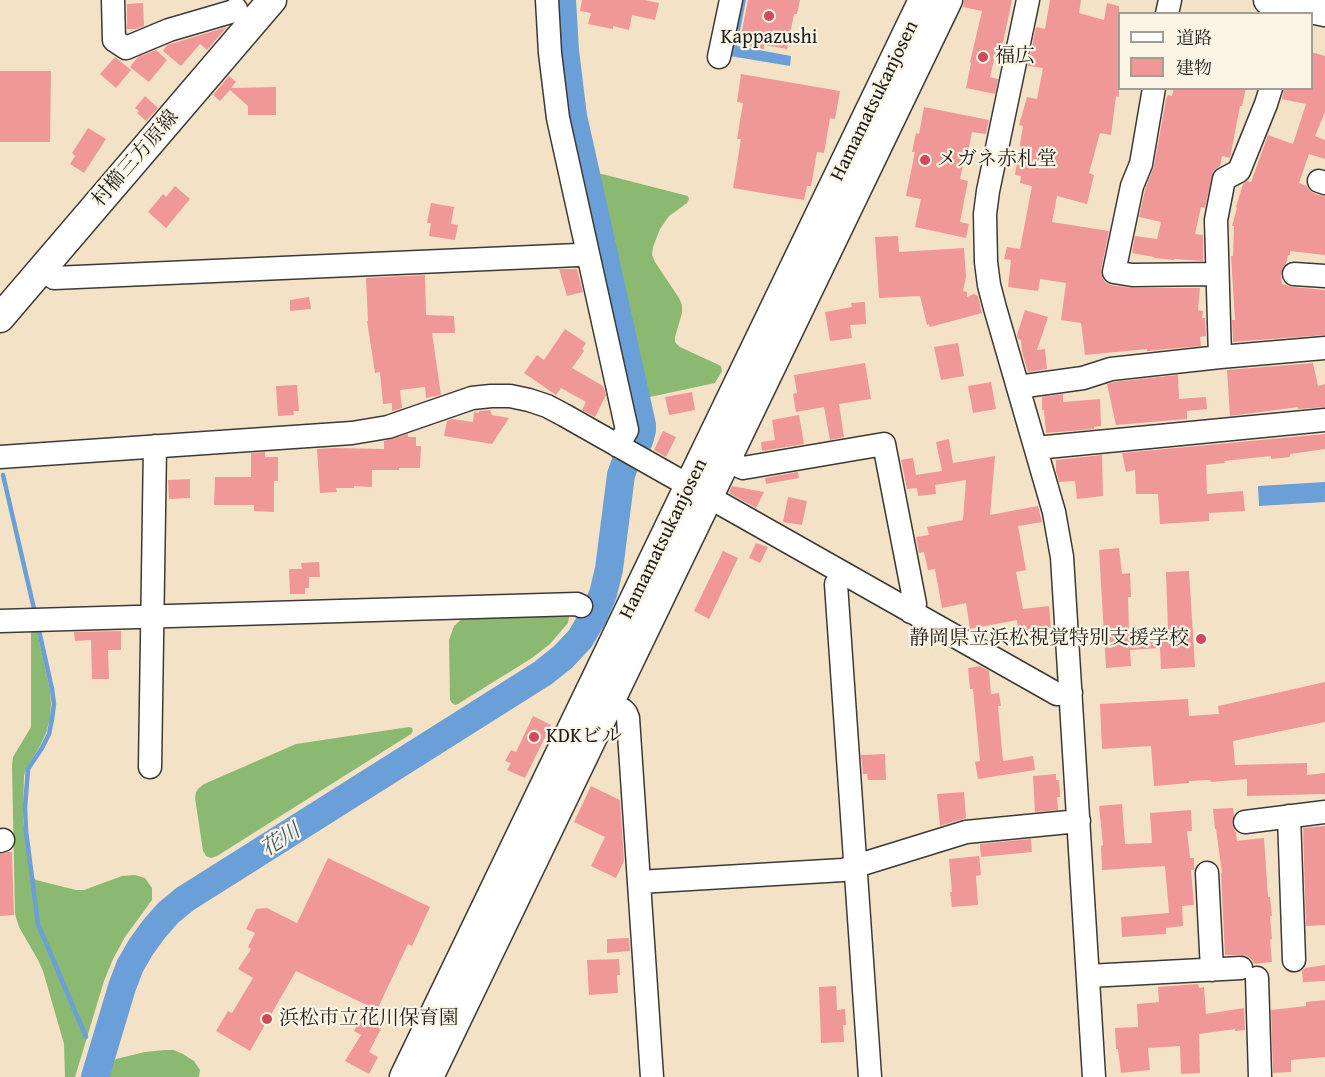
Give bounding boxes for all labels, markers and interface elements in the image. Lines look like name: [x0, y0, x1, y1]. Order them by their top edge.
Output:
marker: Kappazushi: [762, 9, 776, 23]
legend: [1118, 12, 1313, 90]
street label: Hamamatsukanjosen: [826, 17, 924, 185]
text: 道路: [1176, 24, 1212, 51]
place label: Kappazushi: [721, 26, 817, 50]
place label: 福広: [995, 45, 1035, 69]
marker: 福広: [976, 50, 990, 64]
text: 建物: [1176, 54, 1212, 81]
street label: 村櫛三方原線: [88, 106, 184, 212]
place label: メガネ赤札堂: [937, 148, 1057, 172]
marker: メガネ赤札堂: [918, 153, 932, 167]
street label: Hamamatsukanjosen: [615, 455, 713, 623]
place label: 静岡県立浜松視覚特別支援学校: [909, 627, 1189, 651]
marker: 静岡県立浜松視覚特別支援学校: [1194, 632, 1208, 646]
place label: KDKビル: [546, 725, 622, 749]
marker: KDKビル: [527, 730, 541, 744]
water label: 花川: [257, 819, 305, 863]
place label: 浜松市立花川保育園: [279, 1007, 459, 1031]
marker: 浜松市立花川保育園: [260, 1012, 274, 1026]

